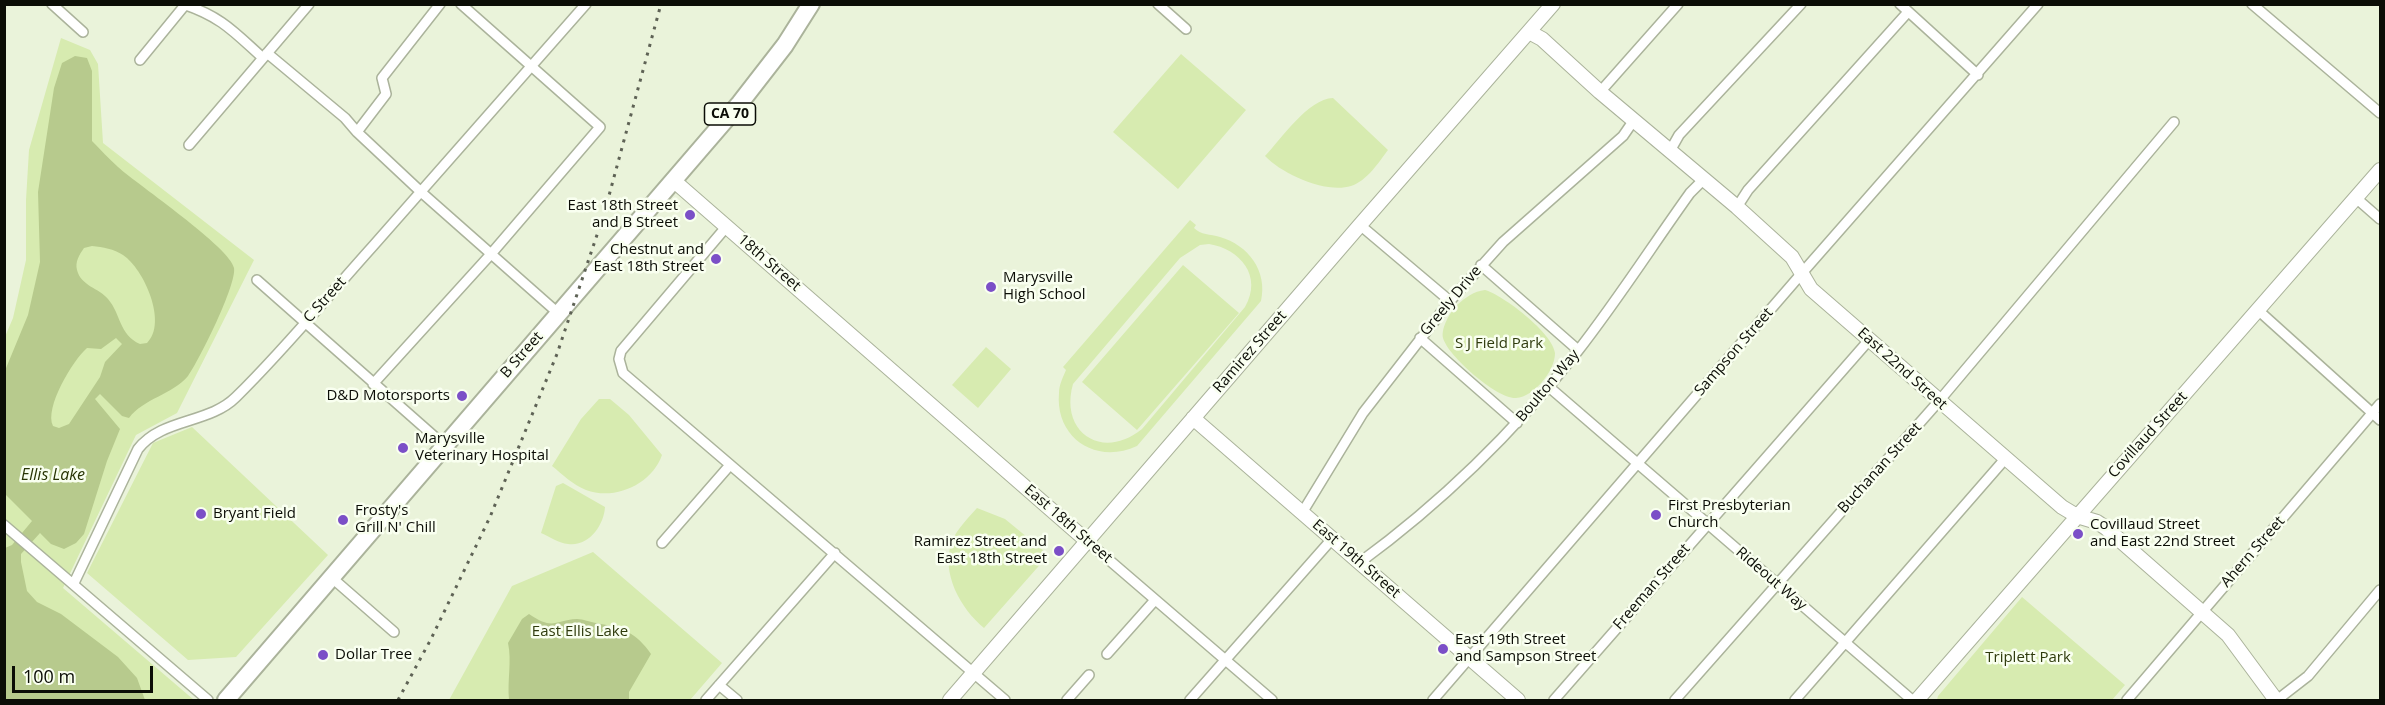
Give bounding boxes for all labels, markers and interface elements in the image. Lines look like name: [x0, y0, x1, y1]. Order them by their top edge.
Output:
road number: CA 70: [704, 103, 756, 125]
place label: East 18th Street and B Street: [567, 197, 678, 232]
marker: East 18th Street and B Street: [683, 208, 697, 222]
street label: 18th Street: [734, 231, 804, 295]
place label: Chestnut and East 18th Street: [593, 241, 704, 276]
marker: Chestnut and East 18th Street: [709, 252, 723, 266]
street label: Greely Drive: [1417, 262, 1485, 340]
place label: Marysville High School: [1003, 269, 1086, 304]
street label: C Street: [300, 273, 350, 327]
marker: Marysville High School: [984, 280, 998, 294]
street label: Sampson Street: [1691, 304, 1777, 400]
street label: Ramirez Street: [1210, 307, 1290, 397]
street label: East 22nd Street: [1853, 324, 1951, 414]
street label: B Street: [497, 328, 547, 382]
park label: S J Field Park: [1455, 335, 1543, 353]
street label: Boulton Way: [1513, 346, 1583, 426]
place label: D&D Motorsports: [326, 387, 450, 405]
street label: Covillaud Street: [2105, 388, 2191, 482]
marker: D&D Motorsports: [455, 389, 469, 403]
street label: Buchanan Street: [1834, 419, 1926, 517]
place label: Marysville Veterinary Hospital: [415, 430, 549, 465]
marker: Marysville Veterinary Hospital: [396, 441, 410, 455]
water label: Ellis Lake: [21, 465, 85, 485]
street label: East 18th Street: [1020, 481, 1116, 567]
place label: First Presbyterian Church: [1668, 497, 1791, 532]
place label: Frosty's Grill N' Chill: [355, 502, 436, 537]
place label: Bryant Field: [213, 505, 296, 523]
marker: Bryant Field: [194, 507, 208, 521]
marker: First Presbyterian Church: [1649, 508, 1663, 522]
marker: Frosty's Grill N' Chill: [336, 513, 350, 527]
street label: Ahern Street: [2217, 513, 2289, 591]
street label: East 19th Street: [1308, 516, 1404, 602]
place label: Covillaud Street and East 22nd Street: [2090, 516, 2235, 551]
marker: Covillaud Street and East 22nd Street: [2071, 527, 2085, 541]
place label: Ramirez Street and East 18th Street: [914, 533, 1047, 568]
street label: Freeman Street: [1610, 540, 1694, 634]
street label: Rideout Way: [1732, 543, 1810, 615]
marker: Ramirez Street and East 18th Street: [1052, 544, 1066, 558]
park label: East Ellis Lake: [532, 623, 628, 641]
place label: East 19th Street and Sampson Street: [1455, 631, 1596, 666]
marker: East 19th Street and Sampson Street: [1436, 642, 1450, 656]
place label: Dollar Tree: [335, 646, 412, 664]
marker: Dollar Tree: [316, 648, 330, 662]
park label: Triplett Park: [1985, 649, 2071, 667]
scale bar: [15, 654, 156, 692]
text: 100 m: [23, 664, 75, 688]

